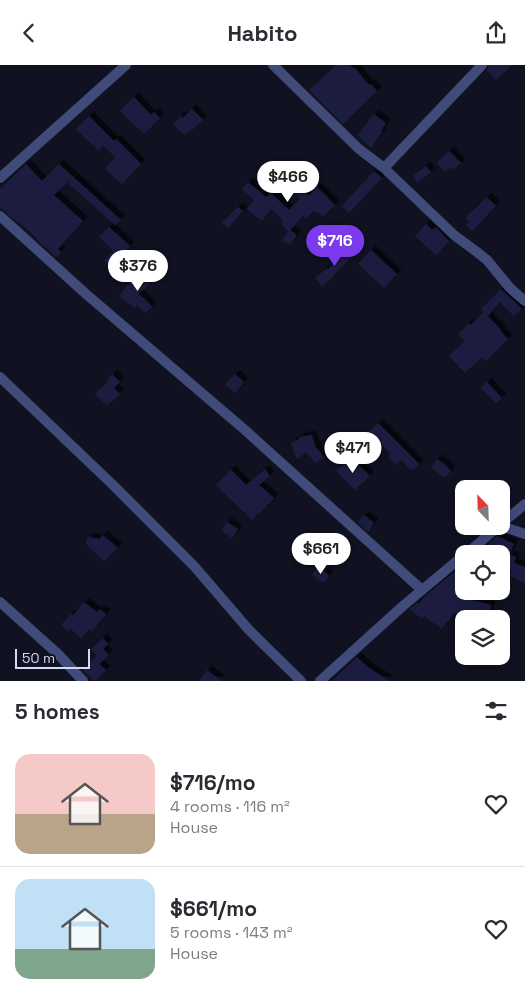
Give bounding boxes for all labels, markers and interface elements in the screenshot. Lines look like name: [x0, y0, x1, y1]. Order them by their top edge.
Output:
icon: back: [15, 19, 43, 47]
text: Habito: [227, 19, 298, 47]
icon: share: [482, 19, 510, 47]
pin: $466: [258, 161, 318, 203]
text: $466: [268, 166, 308, 187]
pin: $716: [305, 225, 365, 267]
text: $716: [317, 230, 353, 251]
pin: $376: [108, 249, 168, 292]
text: $376: [119, 255, 157, 276]
pin: $471: [323, 431, 383, 474]
text: $471: [335, 437, 371, 458]
north arrow: [455, 480, 510, 535]
map controls: [455, 480, 510, 665]
pin: $661: [291, 533, 351, 575]
text: $661: [303, 538, 339, 559]
button: locate: [455, 545, 510, 600]
button: layers: [455, 610, 510, 665]
scale bar: [15, 646, 90, 669]
text: 50 m: [22, 649, 55, 667]
icon: filters: [482, 697, 510, 725]
text: 5 homes: [15, 698, 100, 725]
text: $716/mo: [170, 769, 256, 796]
icon: home: [55, 774, 115, 834]
icon: heart: [482, 790, 510, 818]
text: 4 rooms · 116 m²: [170, 796, 290, 817]
text: House: [170, 817, 218, 838]
text: $661/mo: [170, 895, 257, 922]
icon: home: [55, 899, 115, 959]
icon: heart: [482, 915, 510, 943]
text: 5 rooms · 143 m²: [170, 922, 293, 943]
text: House: [170, 943, 218, 964]

